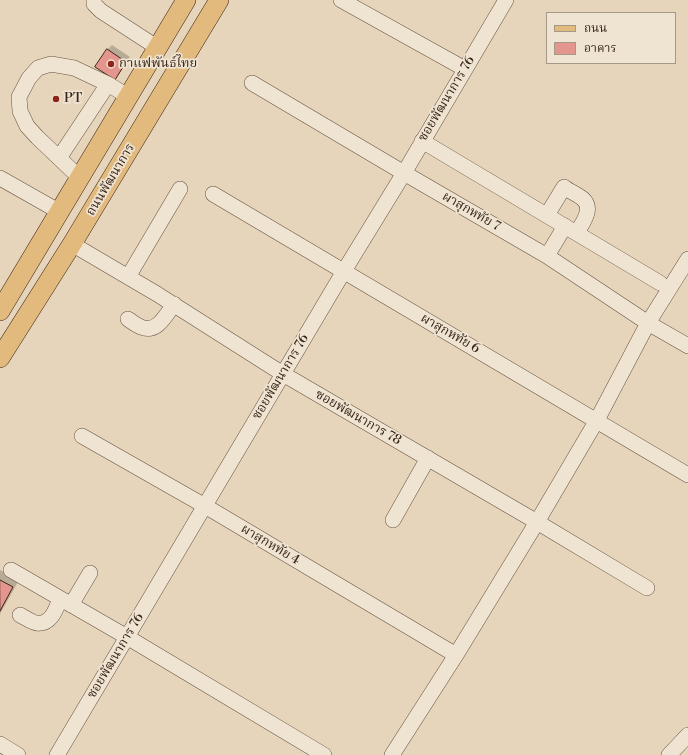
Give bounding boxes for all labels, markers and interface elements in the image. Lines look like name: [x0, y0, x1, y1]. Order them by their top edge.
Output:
legend: [546, 12, 676, 64]
text: ถนน: [584, 21, 607, 36]
text: อาคาร: [584, 41, 616, 56]
street label: ซอยพัฒนาการ 76: [415, 54, 479, 144]
place label: กาแฟพันธ์ไทย: [119, 56, 197, 72]
marker: กาแฟพันธ์ไทย: [106, 59, 116, 69]
place label: PT: [64, 91, 82, 107]
marker: PT: [51, 94, 61, 104]
street label: ถนนพัฒนาการ: [83, 141, 139, 219]
street label: ผาสุกหทัย 7: [439, 189, 503, 235]
street label: ผาสุกหทัย 6: [418, 311, 482, 357]
street label: ซอยพัฒนาการ 76: [249, 332, 313, 422]
street label: ซอยพัฒนาการ 78: [312, 387, 404, 449]
street label: ผาสุกหทัย 4: [238, 521, 302, 569]
street label: ซอยพัฒนาการ 76: [84, 611, 148, 701]

